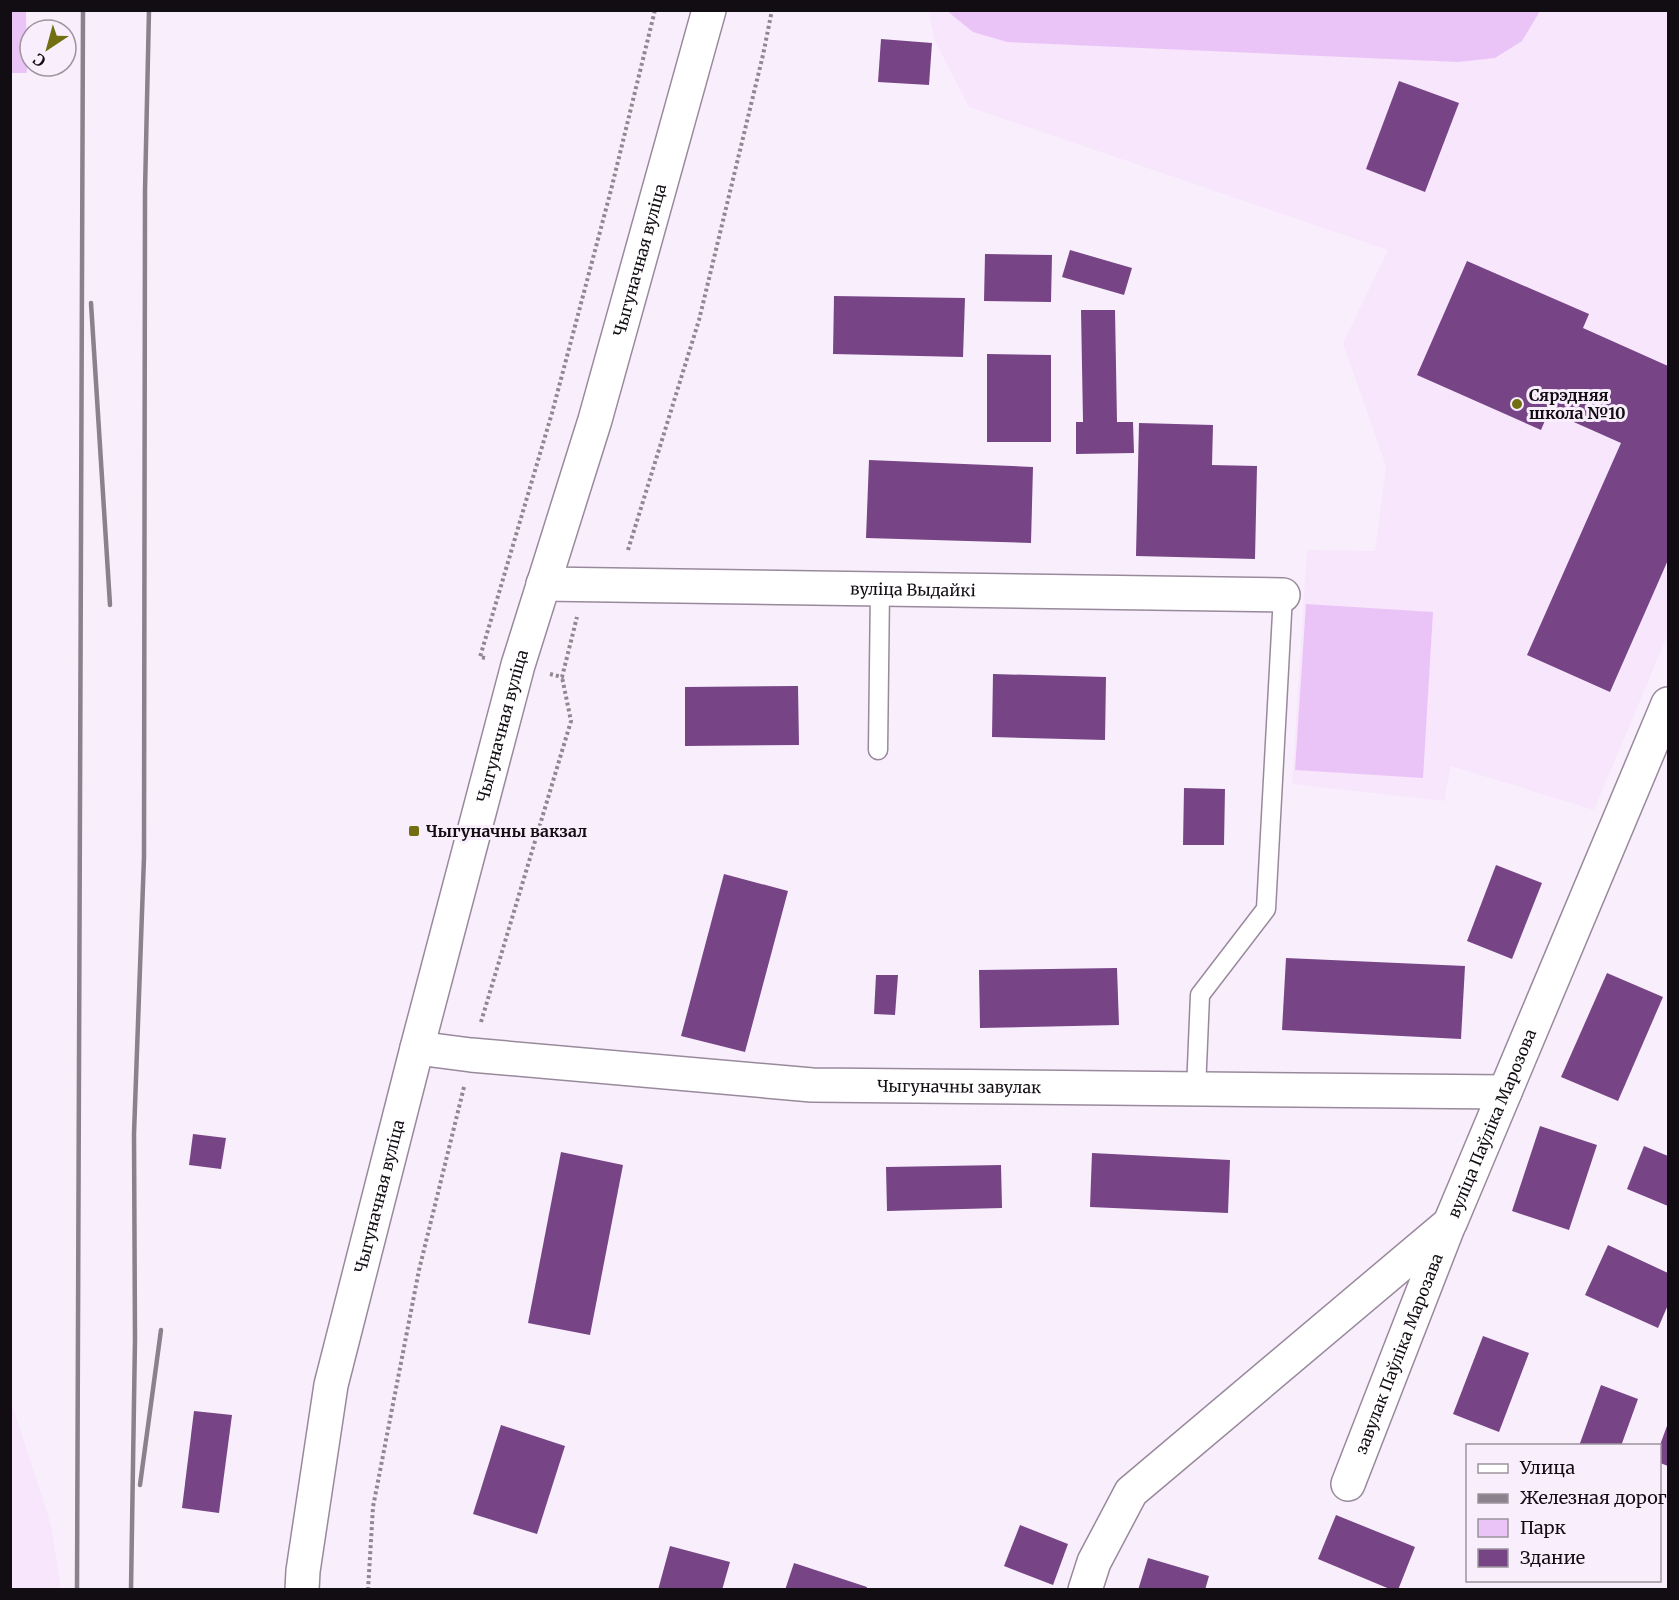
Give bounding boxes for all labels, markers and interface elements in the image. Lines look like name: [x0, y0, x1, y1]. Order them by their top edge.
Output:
north arrow: [18, 18, 78, 78]
text: С: [29, 49, 49, 71]
street label: Чыгуначная вуліца: [609, 181, 670, 338]
place label: Сярэдняя школа №10: [1529, 385, 1626, 423]
marker: Сярэдняя школа №10: [1510, 397, 1524, 411]
street label: вуліца Выдайкі: [850, 579, 976, 600]
street label: Чыгуначная вуліца: [472, 647, 532, 805]
place label: Чыгуначны вакзал: [426, 821, 587, 841]
marker: Чыгуначны вакзал: [407, 824, 421, 838]
street label: вуліца Паўліка Марозова: [1443, 1026, 1541, 1221]
street label: Чыгуначны завулак: [877, 1076, 1041, 1097]
street label: Чыгуначная вуліца: [350, 1117, 408, 1275]
street label: завулак Паўліка Марозава: [1351, 1250, 1447, 1457]
legend: [1466, 1444, 1661, 1582]
text: Улица: [1519, 1456, 1575, 1479]
text: Железная дорога: [1520, 1486, 1677, 1509]
text: Парк: [1520, 1516, 1566, 1539]
text: Здание: [1520, 1546, 1585, 1569]

